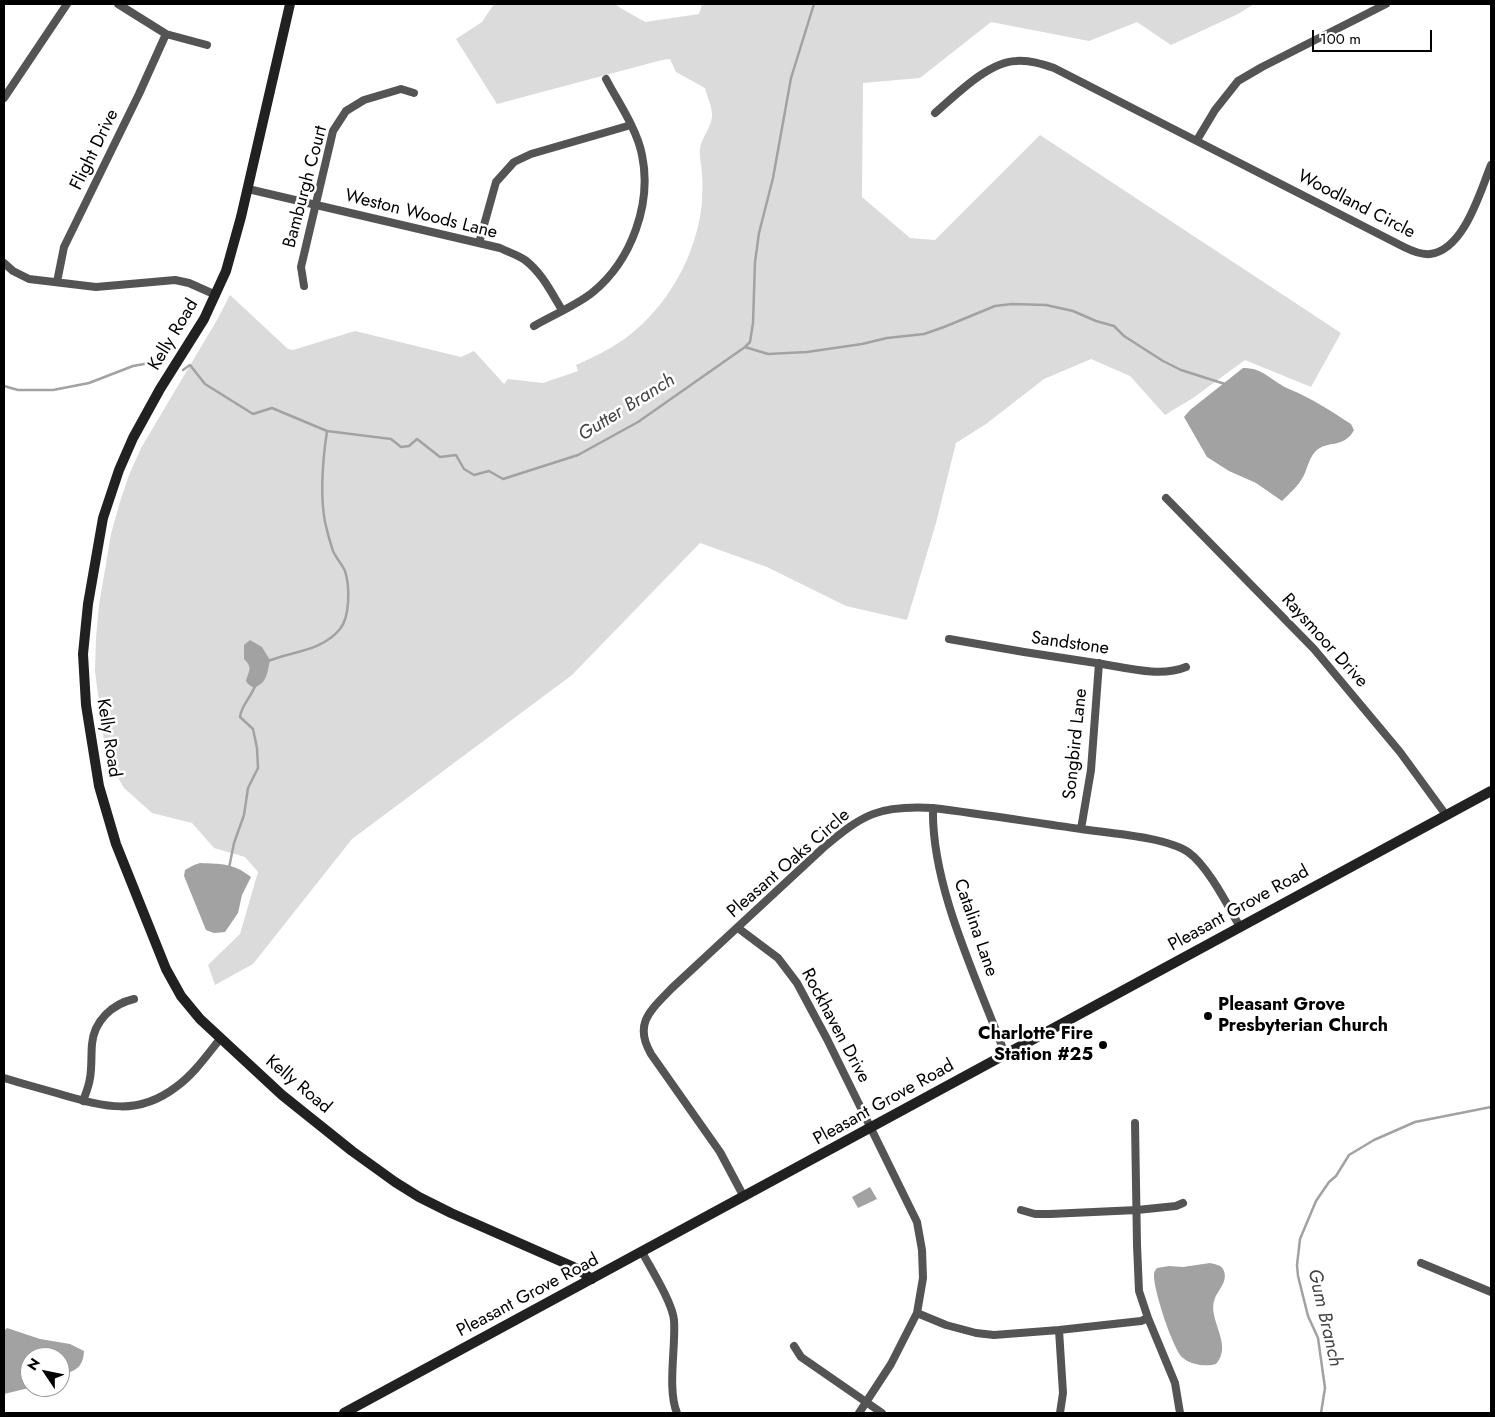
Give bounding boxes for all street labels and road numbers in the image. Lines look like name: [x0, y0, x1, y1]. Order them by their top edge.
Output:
street label: Flight Drive: [66, 106, 124, 194]
street label: Bamburgh Court: [279, 124, 333, 250]
street label: Woodland Circle: [1294, 166, 1418, 244]
street label: Weston Woods Lane: [343, 186, 499, 244]
street label: Kelly Road: [144, 295, 204, 375]
street label: Raysmoor Drive: [1276, 590, 1372, 692]
street label: Sandstone: [1030, 628, 1110, 660]
street label: Songbird Lane: [1059, 687, 1093, 801]
street label: Kelly Road: [91, 697, 125, 779]
street label: Pleasant Oaks Circle: [723, 805, 855, 923]
street label: Pleasant Grove Road: [1165, 861, 1313, 957]
street label: Catalina Lane: [948, 876, 1002, 980]
street label: Rockhaven Drive: [796, 965, 874, 1087]
street label: Kelly Road: [261, 1051, 335, 1119]
street label: Pleasant Grove Road: [810, 1055, 958, 1151]
street label: Pleasant Grove Road: [453, 1249, 603, 1343]

